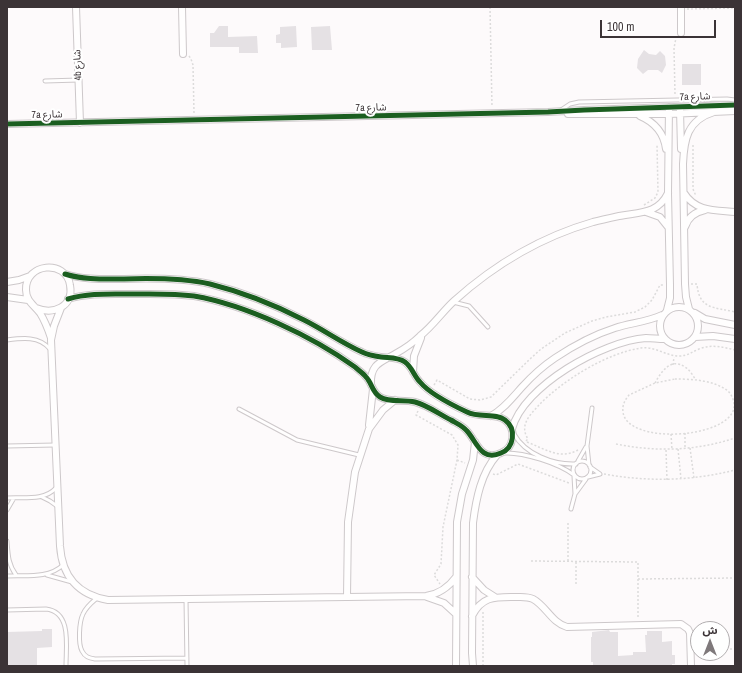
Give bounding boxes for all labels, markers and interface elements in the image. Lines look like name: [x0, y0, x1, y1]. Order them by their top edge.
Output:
scale bar: [602, 12, 718, 38]
text: 100 m: [607, 19, 634, 35]
street label: 4b شارع: [71, 49, 85, 81]
street label: 7a شارع: [679, 90, 711, 104]
street label: 7a شارع: [355, 102, 387, 114]
street label: 7a شارع: [31, 109, 63, 121]
north arrow: [690, 621, 730, 661]
text: ش: [702, 623, 718, 637]

